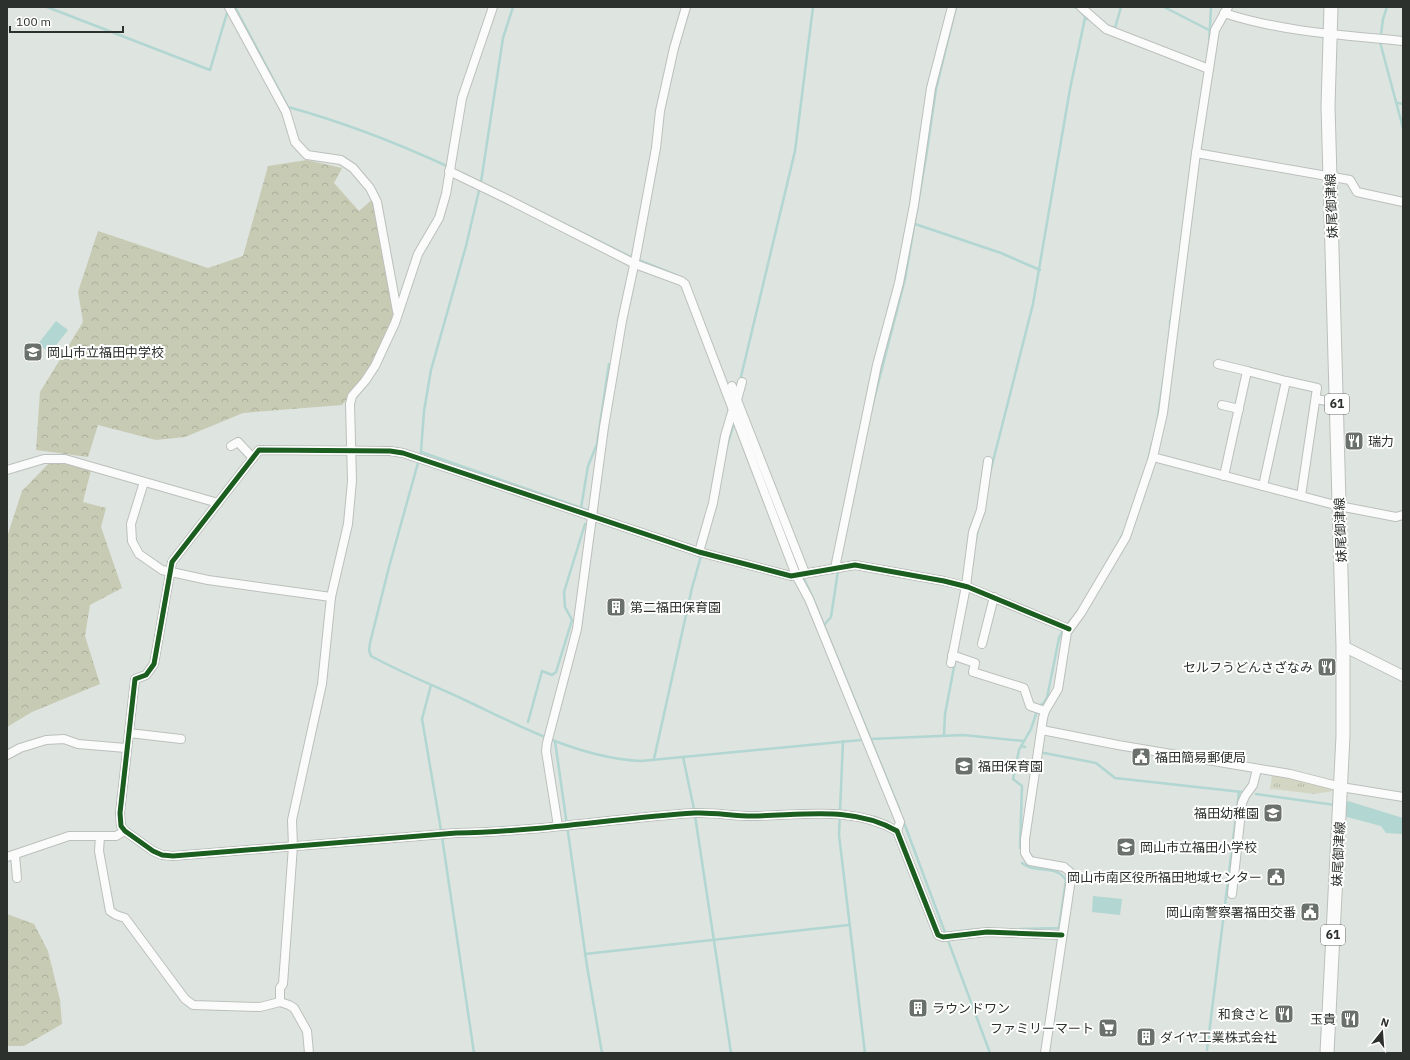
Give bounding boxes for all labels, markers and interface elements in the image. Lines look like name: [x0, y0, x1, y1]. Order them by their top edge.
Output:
scale bar: [10, 8, 123, 34]
text: 100 m: [16, 14, 51, 29]
street label: 妹尾御津線: [1322, 173, 1341, 239]
school or university icon: 岡山市立福田中学校: [22, 341, 44, 363]
place label: 岡山市立福田中学校: [47, 344, 164, 361]
road number: 61: [1325, 394, 1349, 414]
restaurant icon: 瑞力: [1343, 430, 1365, 452]
place label: 瑞力: [1368, 433, 1394, 450]
street label: 妹尾御津線: [1331, 497, 1350, 563]
building icon: 第二福田保育園: [605, 596, 627, 618]
place label: 第二福田保育園: [630, 599, 721, 616]
restaurant icon: セルフうどんさざなみ: [1316, 656, 1338, 678]
place label: セルフうどんさざなみ: [1183, 659, 1313, 676]
public building icon: 福田簡易郵便局: [1130, 746, 1152, 768]
place label: 福田簡易郵便局: [1155, 749, 1246, 766]
school or university icon: 福田保育園: [953, 755, 975, 777]
place label: 福田保育園: [978, 758, 1043, 775]
school or university icon: 福田幼稚園: [1262, 802, 1284, 824]
place label: 福田幼稚園: [1194, 805, 1259, 822]
street label: 妹尾御津線: [1328, 821, 1349, 887]
school or university icon: 岡山市立福田小学校: [1115, 836, 1137, 858]
place label: 岡山市立福田小学校: [1140, 839, 1257, 856]
public building icon: 岡山市南区役所福田地域センター: [1265, 866, 1287, 888]
place label: 岡山市南区役所福田地域センター: [1067, 869, 1262, 886]
public building icon: 岡山南警察署福田交番: [1299, 901, 1321, 923]
place label: 岡山南警察署福田交番: [1166, 904, 1296, 921]
road number: 61: [1321, 925, 1345, 945]
building icon: ラウンドワン: [907, 997, 929, 1019]
place label: ラウンドワン: [932, 1000, 1010, 1017]
restaurant icon: 和食さと: [1273, 1003, 1295, 1025]
place label: 和食さと: [1218, 1006, 1270, 1023]
restaurant icon: 玉貴: [1339, 1008, 1361, 1030]
place label: 玉貴: [1310, 1011, 1336, 1028]
north arrow: [1362, 1012, 1402, 1052]
text: N: [1379, 1015, 1391, 1030]
supermarket icon: ファミリーマート: [1097, 1017, 1119, 1039]
place label: ファミリーマート: [990, 1020, 1094, 1037]
building icon: ダイヤ工業株式会社: [1135, 1026, 1157, 1048]
place label: ダイヤ工業株式会社: [1160, 1029, 1277, 1046]

